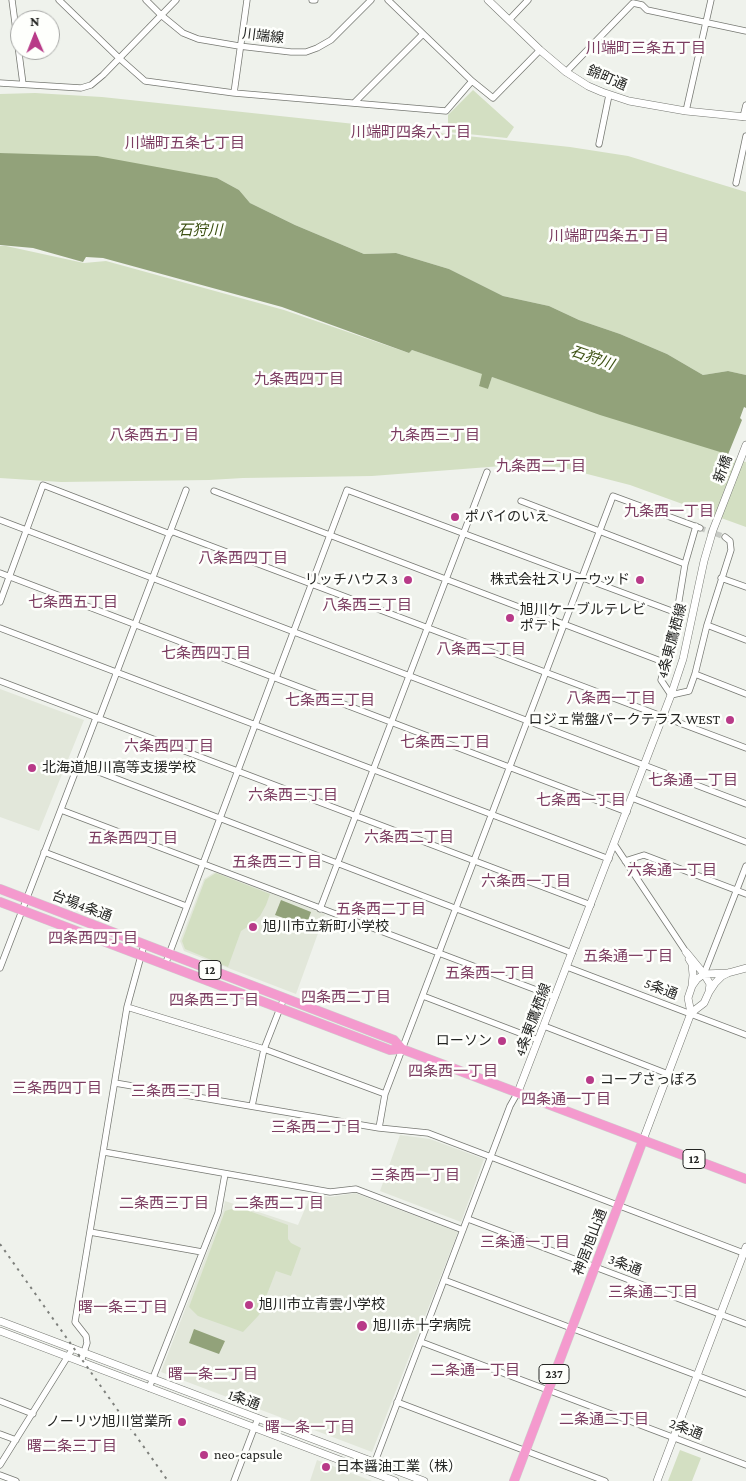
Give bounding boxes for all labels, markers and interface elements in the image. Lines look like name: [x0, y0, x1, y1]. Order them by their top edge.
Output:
north arrow: [10, 10, 60, 60]
text: N: [30, 13, 40, 29]
street label: 川端線: [241, 25, 285, 47]
district label: 川端町三条五丁目: [586, 39, 706, 57]
street label: 錦町通: [584, 62, 630, 94]
district label: 川端町四条六丁目: [351, 123, 471, 141]
district label: 川端町五条七丁目: [125, 134, 245, 152]
water label: 石狩川: [178, 221, 222, 239]
district label: 川端町四条五丁目: [549, 227, 669, 245]
water label: 石狩川: [568, 342, 616, 374]
district label: 九条西四丁目: [254, 370, 344, 388]
district label: 八条西五丁目: [109, 426, 199, 444]
district label: 九条西三丁目: [390, 426, 480, 444]
street label: 新橋: [710, 453, 736, 485]
district label: 九条西二丁目: [496, 457, 586, 475]
district label: 九条西一丁目: [624, 502, 714, 520]
place label: ポパイのいえ: [465, 509, 549, 525]
marker: ポパイのいえ: [449, 511, 461, 523]
district label: 八条西四丁目: [198, 549, 288, 567]
place label: リッチハウス 3: [305, 572, 398, 588]
place label: 株式会社スリーウッド: [490, 572, 630, 588]
marker: リッチハウス 3: [402, 574, 414, 586]
marker: 株式会社スリーウッド: [634, 574, 646, 586]
district label: 七条西五丁目: [28, 593, 118, 611]
district label: 八条西三丁目: [322, 596, 412, 614]
place label: 旭川ケーブルテレビ ポテト: [520, 602, 646, 634]
street label: 4条東鷹栖線: [654, 602, 690, 680]
marker: 旭川ケーブルテレビ ポテト: [504, 612, 516, 624]
district label: 八条西二丁目: [436, 640, 526, 658]
district label: 七条西四丁目: [161, 644, 251, 662]
district label: 八条西一丁目: [566, 689, 656, 707]
district label: 七条西三丁目: [285, 691, 375, 709]
place label: ロジェ常盤パークテラス WEST: [529, 712, 720, 728]
marker: ロジェ常盤パークテラス WEST: [724, 714, 736, 726]
district label: 七条西二丁目: [400, 733, 490, 751]
district label: 六条西四丁目: [124, 737, 214, 755]
place label: 北海道旭川高等支援学校: [42, 760, 196, 776]
marker: 北海道旭川高等支援学校: [26, 762, 38, 774]
district label: 七条通一丁目: [648, 771, 738, 789]
district label: 六条西三丁目: [248, 786, 338, 804]
district label: 七条西一丁目: [536, 791, 626, 809]
district label: 六条西二丁目: [364, 828, 454, 846]
district label: 五条西四丁目: [88, 829, 178, 847]
district label: 五条西三丁目: [232, 853, 322, 871]
district label: 六条通一丁目: [627, 861, 717, 879]
district label: 六条西一丁目: [481, 872, 571, 890]
street label: 台場4条通: [50, 887, 114, 925]
district label: 五条西二丁目: [336, 900, 426, 918]
place label: 旭川市立新町小学校: [263, 919, 389, 935]
marker: 旭川市立新町小学校: [247, 921, 259, 933]
district label: 四条西四丁目: [48, 929, 138, 947]
district label: 五条通一丁目: [583, 947, 673, 965]
road number: 12: [199, 960, 221, 980]
district label: 五条西一丁目: [445, 964, 535, 982]
street label: 5条通: [642, 975, 680, 1003]
street label: 4条東鷹栖線: [511, 981, 555, 1059]
district label: 四条西二丁目: [301, 988, 391, 1006]
district label: 四条西三丁目: [169, 991, 259, 1009]
place label: ローソン: [436, 1033, 492, 1049]
marker: ローソン: [496, 1035, 508, 1047]
district label: 四条西一丁目: [408, 1062, 498, 1080]
place label: コープさっぽろ: [600, 1072, 698, 1088]
marker: コープさっぽろ: [584, 1074, 596, 1086]
district label: 三条西四丁目: [12, 1079, 102, 1097]
district label: 三条西三丁目: [131, 1082, 221, 1100]
district label: 四条通一丁目: [521, 1090, 611, 1108]
district label: 三条西二丁目: [271, 1118, 361, 1136]
road number: 12: [683, 1150, 705, 1168]
district label: 三条西一丁目: [370, 1166, 460, 1184]
district label: 二条西三丁目: [119, 1194, 209, 1212]
district label: 二条西二丁目: [234, 1194, 324, 1212]
street label: 神居旭山通: [570, 1206, 610, 1278]
district label: 三条通一丁目: [480, 1233, 570, 1251]
street label: 3条通: [606, 1251, 644, 1279]
district label: 三条通二丁目: [608, 1283, 698, 1301]
place label: 旭川市立青雲小学校: [259, 1297, 385, 1313]
district label: 曙一条三丁目: [78, 1298, 168, 1316]
marker: 旭川市立青雲小学校: [243, 1299, 255, 1311]
place label: 旭川赤十字病院: [373, 1318, 471, 1334]
marker: 旭川赤十字病院: [355, 1319, 369, 1333]
district label: 二条通一丁目: [430, 1361, 520, 1379]
district label: 曙一条二丁目: [168, 1365, 258, 1383]
road number: 237: [539, 1365, 569, 1384]
street label: 1条通: [226, 1386, 262, 1414]
district label: 二条通二丁目: [559, 1410, 649, 1428]
place label: ノーリツ旭川営業所: [46, 1414, 172, 1430]
street label: 2条通: [667, 1415, 705, 1443]
marker: ノーリツ旭川営業所: [176, 1416, 188, 1428]
district label: 曙一条一丁目: [265, 1418, 355, 1436]
district label: 曙二条三丁目: [27, 1437, 117, 1455]
place label: neo‐capsule: [214, 1447, 283, 1463]
marker: neo‐capsule: [198, 1449, 210, 1461]
place label: 日本醤油工業（株）: [336, 1459, 462, 1475]
marker: 日本醤油工業（株）: [320, 1461, 332, 1473]

